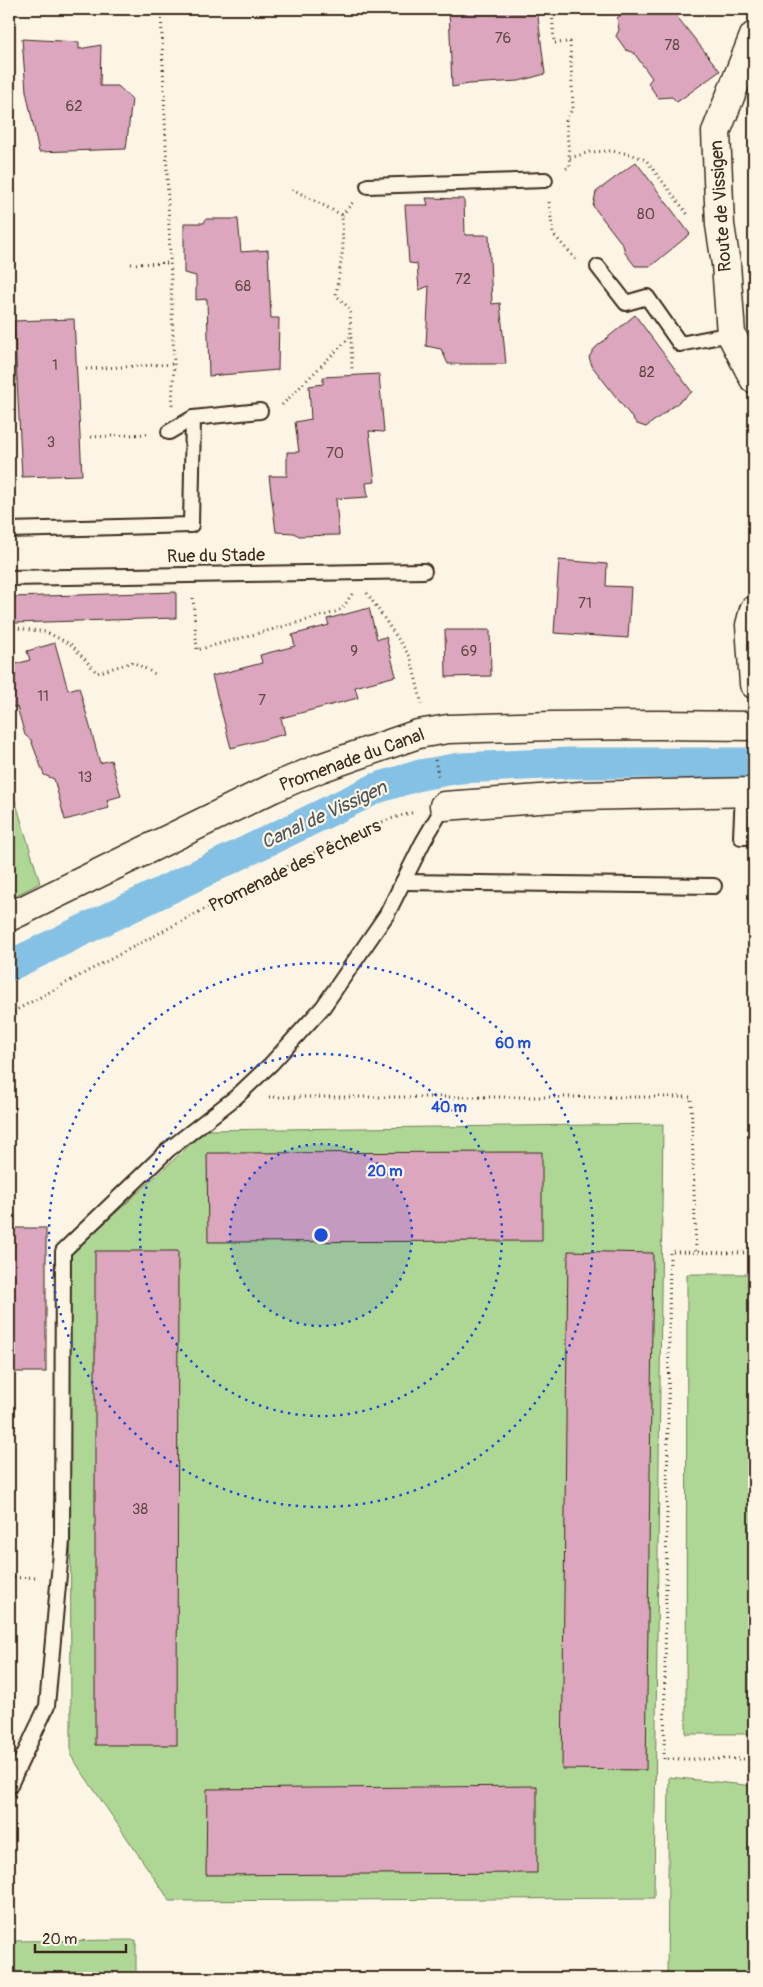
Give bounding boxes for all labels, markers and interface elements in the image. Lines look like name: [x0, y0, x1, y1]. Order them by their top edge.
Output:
house number: 76: [495, 29, 511, 48]
house number: 78: [664, 36, 680, 55]
house number: 62: [65, 97, 83, 116]
street label: Route de Vissigen: [705, 139, 737, 273]
house number: 80: [637, 205, 655, 224]
house number: 72: [455, 270, 471, 289]
house number: 68: [235, 277, 252, 296]
house number: 1: [52, 356, 58, 375]
house number: 82: [639, 363, 655, 382]
house number: 3: [47, 433, 55, 452]
house number: 70: [326, 444, 344, 463]
street label: Rue du Stade: [167, 544, 265, 568]
house number: 71: [578, 594, 592, 613]
house number: 9: [350, 642, 358, 661]
house number: 69: [461, 642, 477, 661]
house number: 11: [37, 687, 49, 706]
house number: 7: [258, 691, 266, 710]
street label: Promenade du Canal: [276, 723, 428, 797]
house number: 13: [78, 768, 92, 787]
water label: Canal de Vissigen: [257, 775, 392, 855]
street label: Promenade des Pêcheurs: [205, 814, 385, 918]
text: 60 m: [495, 1034, 531, 1053]
text: 40 m: [431, 1098, 467, 1117]
text: 20 m: [367, 1162, 403, 1181]
centre of rings: [312, 1226, 330, 1244]
house number: 38: [132, 1500, 148, 1519]
scale bar: [35, 1922, 126, 1954]
text: 20 m: [42, 1930, 77, 1949]

